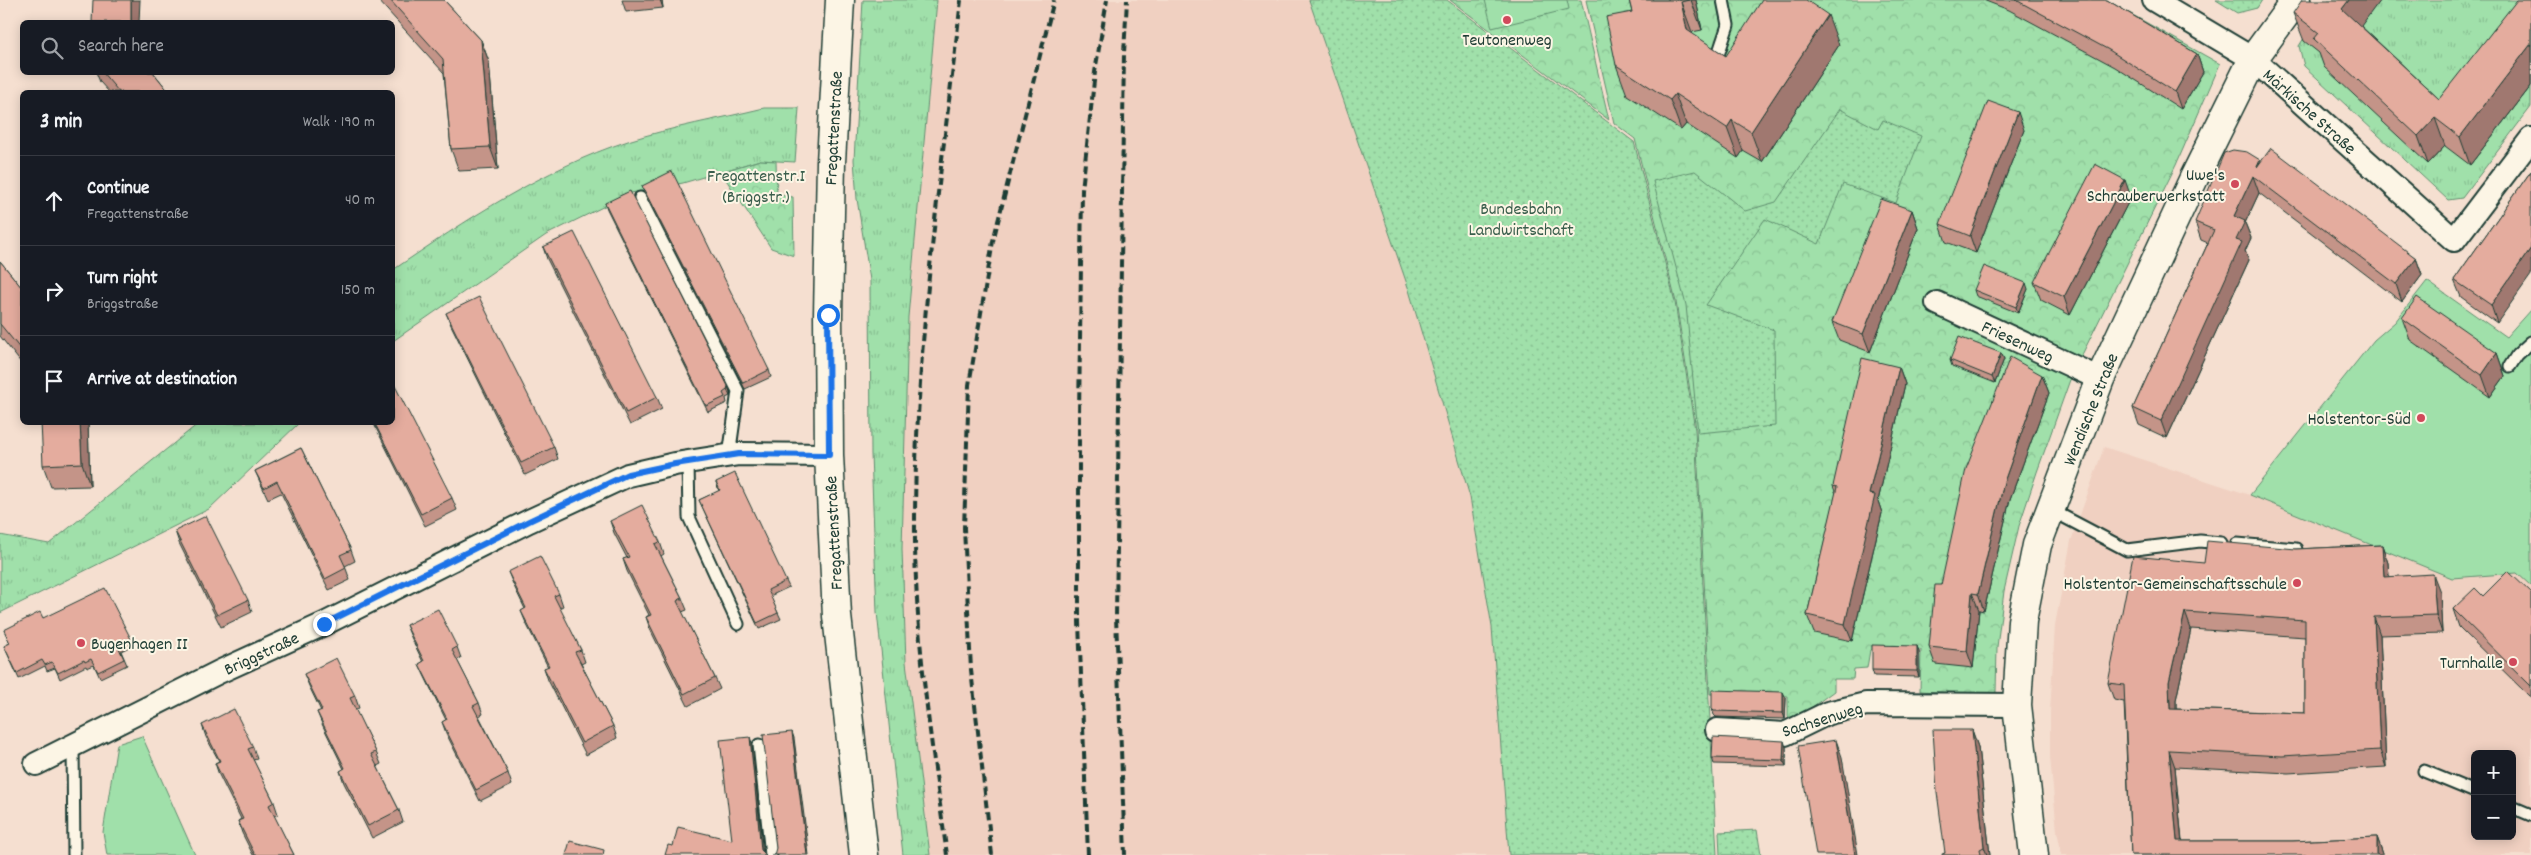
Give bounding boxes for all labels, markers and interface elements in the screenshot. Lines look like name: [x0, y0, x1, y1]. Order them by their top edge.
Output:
marker: Teutonenweg: [1501, 14, 1513, 26]
search box: [20, 20, 395, 75]
place label: Teutonenweg: [1462, 29, 1552, 54]
icon: search: [38, 34, 66, 62]
text: Search here: [78, 34, 164, 61]
street label: Märkische Straße: [2256, 64, 2361, 162]
street label: Fregattenstraße: [820, 70, 851, 186]
text: 3 min: [40, 108, 82, 138]
text: Walk · 190 m: [303, 111, 375, 134]
place label: Uwe's Schrauberwerkstatt: [2087, 164, 2225, 210]
park label: Fregattenstr.I (Briggstr.): [707, 165, 805, 211]
text: Continue: [87, 176, 149, 203]
marker: Uwe's Schrauberwerkstatt: [2229, 178, 2241, 190]
icon: ahead: [40, 187, 68, 215]
text: 40 m: [345, 189, 375, 212]
park label: Bundesbahn Landwirtschaft: [1468, 198, 1574, 244]
text: Fregattenstraße: [87, 203, 189, 226]
text: Turn right: [87, 266, 158, 293]
icon: right: [40, 277, 68, 305]
text: 150 m: [341, 279, 375, 302]
text: Briggstraße: [87, 293, 158, 316]
route start: [817, 304, 840, 327]
street label: Friesenweg: [1977, 316, 2057, 371]
street label: Wendische Straße: [2058, 350, 2126, 470]
icon: arrive: [40, 367, 68, 395]
text: Arrive at destination: [87, 367, 237, 394]
place label: Holstentor-Süd: [2307, 408, 2411, 433]
marker: Holstentor-Süd: [2415, 412, 2427, 424]
street label: Fregattenstraße: [820, 475, 851, 591]
place label: Holstentor-Gemeinschaftsschule: [2064, 573, 2287, 598]
marker: Holstentor-Gemeinschaftsschule: [2291, 577, 2303, 589]
route end: [313, 613, 336, 636]
street label: Briggstraße: [220, 627, 304, 684]
place label: Bugenhagen II: [91, 633, 188, 658]
marker: Bugenhagen II: [75, 637, 87, 649]
place label: Turnhalle: [2440, 652, 2503, 677]
marker: Turnhalle: [2507, 656, 2519, 668]
street label: Sachsenweg: [1779, 697, 1866, 745]
map controls: [2471, 750, 2516, 840]
button: +: [2471, 750, 2516, 795]
button: −: [2471, 795, 2516, 840]

